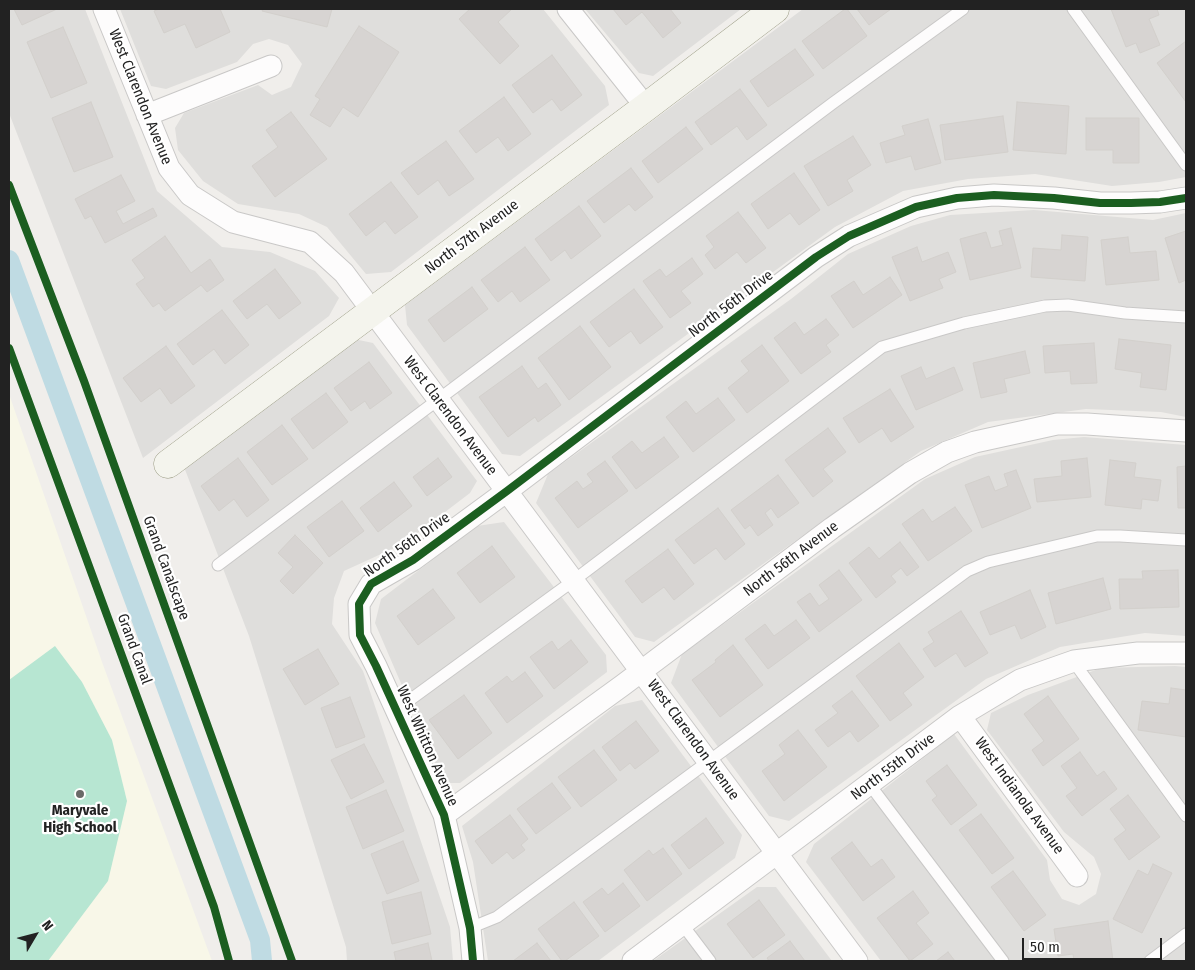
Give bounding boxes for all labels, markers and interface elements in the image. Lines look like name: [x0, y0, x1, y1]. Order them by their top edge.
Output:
street label: West Clarendon Avenue: [105, 27, 175, 167]
street label: North 57th Avenue: [422, 196, 522, 278]
street label: North 56th Drive: [685, 266, 777, 342]
street label: West Clarendon Avenue: [399, 353, 501, 479]
street label: North 56th Drive: [360, 509, 454, 581]
street label: Grand Canalscape: [139, 513, 193, 623]
street label: North 56th Avenue: [740, 517, 842, 601]
street label: Grand Canal: [113, 611, 155, 687]
street label: West Clarendon Avenue: [643, 676, 743, 804]
street label: West Whitton Avenue: [392, 683, 462, 809]
street label: North 55th Drive: [848, 730, 938, 804]
street label: West Indianola Avenue: [971, 734, 1067, 858]
marker: Maryvale High School: [74, 788, 86, 800]
place label: Maryvale High School: [43, 802, 117, 837]
north arrow: [10, 910, 60, 960]
text: N: [38, 917, 57, 934]
scale bar: [1025, 928, 1165, 960]
text: 50 m: [1030, 938, 1060, 956]

